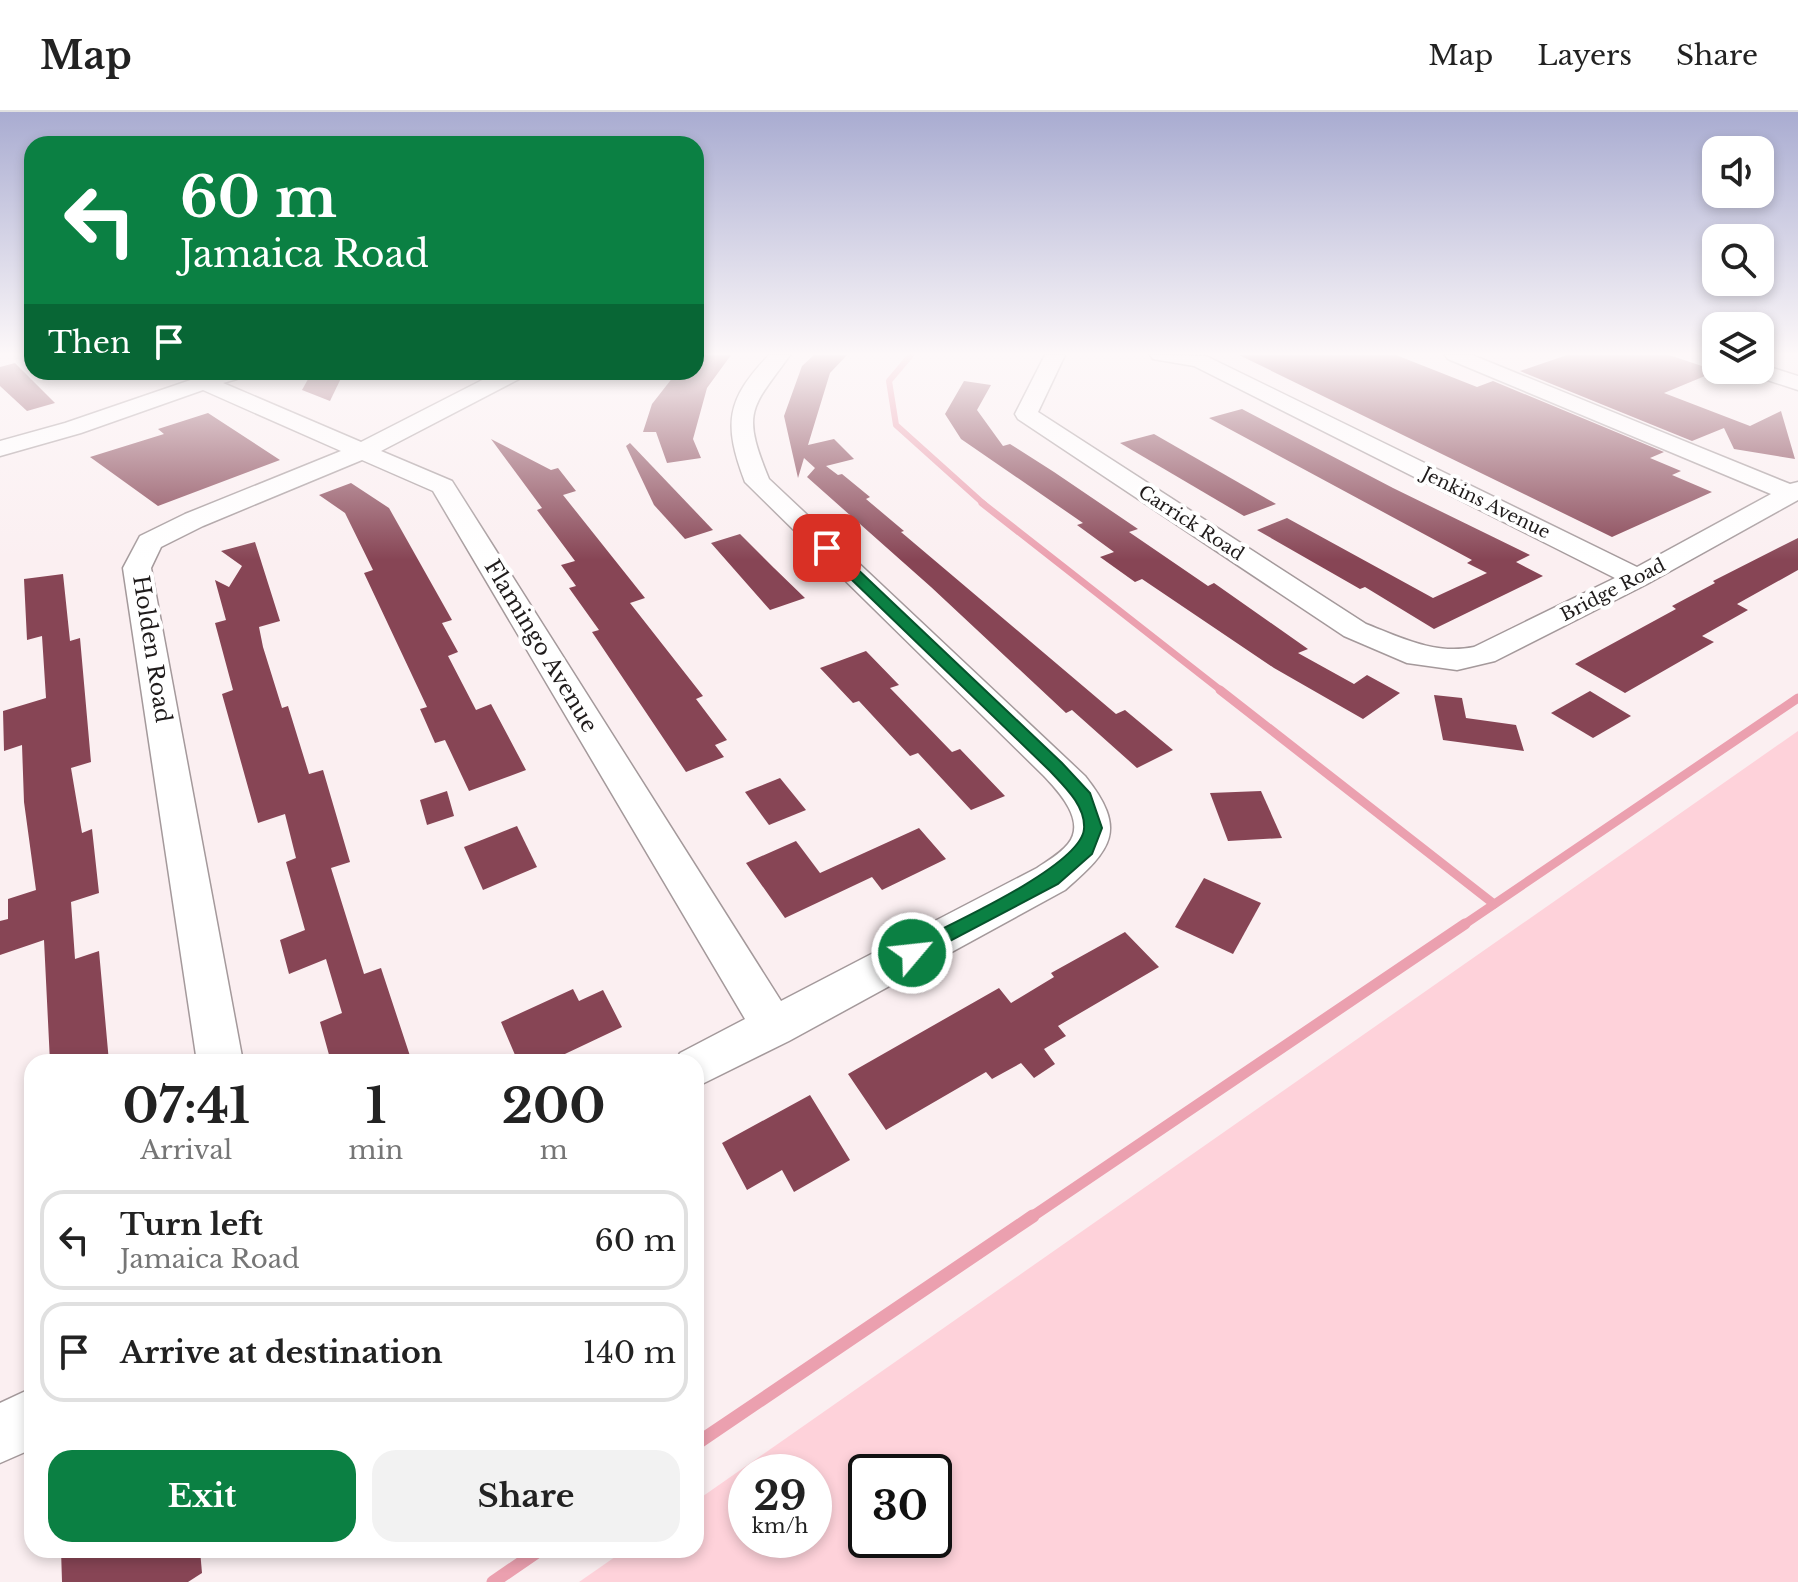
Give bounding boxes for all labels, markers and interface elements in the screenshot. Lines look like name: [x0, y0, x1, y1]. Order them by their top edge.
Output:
text: Map: [40, 32, 132, 79]
text: Map: [1428, 38, 1493, 73]
text: Layers: [1537, 38, 1632, 73]
text: Share: [1676, 38, 1758, 73]
map controls: [1702, 136, 1774, 384]
button: sound: [1702, 136, 1774, 208]
text: 60 m: [180, 163, 337, 232]
icon: left: [48, 168, 152, 272]
button: search: [1702, 224, 1774, 296]
text: Jamaica Road: [180, 232, 429, 277]
button: layers: [1702, 312, 1774, 384]
icon: arrive: [147, 320, 191, 364]
text: Then: [48, 324, 131, 361]
street label: Jenkins Avenue: [1416, 462, 1554, 544]
street label: Carrick Road: [1134, 481, 1248, 565]
pin: [793, 514, 861, 582]
icon: arrive: [805, 526, 849, 570]
street label: Bridge Road: [1557, 554, 1669, 626]
street label: Flamingo Avenue: [479, 555, 603, 737]
street label: Holden Road: [127, 573, 177, 725]
position arrow: [870, 911, 954, 995]
text: 07:41: [123, 1076, 250, 1136]
text: 1: [365, 1076, 386, 1136]
text: 200: [502, 1076, 605, 1136]
text: Arrival: [140, 1134, 232, 1166]
text: min: [349, 1134, 403, 1166]
text: m: [540, 1134, 568, 1166]
text: Turn left: [120, 1206, 263, 1243]
icon: left: [52, 1218, 96, 1262]
text: 60 m: [594, 1222, 676, 1259]
text: Jamaica Road: [120, 1243, 300, 1275]
icon: arrive: [52, 1330, 96, 1374]
text: Arrive at destination: [120, 1334, 443, 1371]
text: 140 m: [583, 1334, 676, 1371]
button: Exit: [48, 1450, 356, 1542]
button: Share: [372, 1450, 680, 1542]
speed limit sign: 30: [848, 1454, 952, 1558]
text: 29: [754, 1471, 807, 1521]
text: km/h: [752, 1514, 808, 1538]

